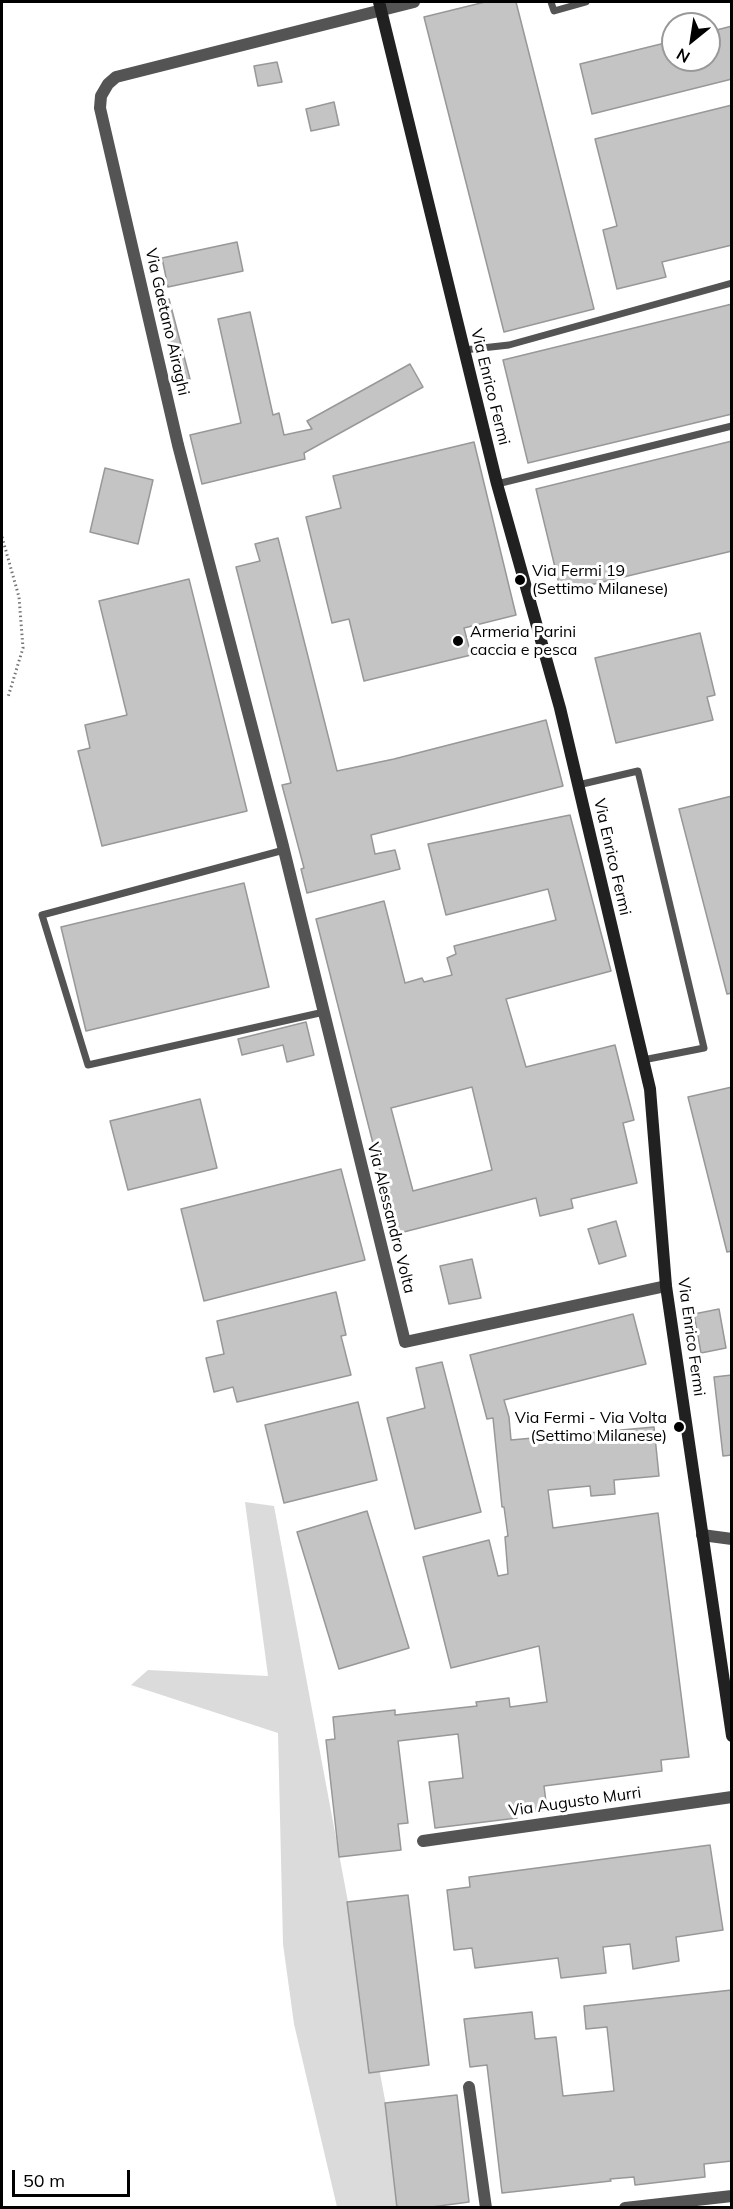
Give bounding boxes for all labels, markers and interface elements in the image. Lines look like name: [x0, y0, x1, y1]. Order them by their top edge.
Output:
north arrow: [661, 12, 721, 72]
text: N: [673, 44, 693, 68]
street label: Via Gaetano Airaghi: [141, 247, 193, 397]
street label: Via Enrico Fermi: [466, 327, 514, 447]
place label: Via Fermi 19 (Settimo Milanese): [532, 561, 669, 599]
marker: Via Fermi 19 (Settimo Milanese): [513, 573, 527, 587]
place label: Armeria Parini caccia e pesca: [470, 622, 577, 660]
marker: Armeria Parini caccia e pesca: [451, 634, 465, 648]
street label: Via Enrico Fermi: [589, 797, 635, 917]
street label: Via Alessandro Volta: [363, 1141, 419, 1295]
street label: Via Enrico Fermi: [673, 1277, 709, 1397]
place label: Via Fermi - Via Volta (Settimo Milanese): [515, 1408, 667, 1446]
marker: Via Fermi - Via Volta (Settimo Milanese): [672, 1420, 686, 1434]
street label: Via Augusto Murri: [507, 1783, 643, 1821]
scale bar: [15, 2158, 134, 2196]
text: 50 m: [23, 2169, 65, 2192]

